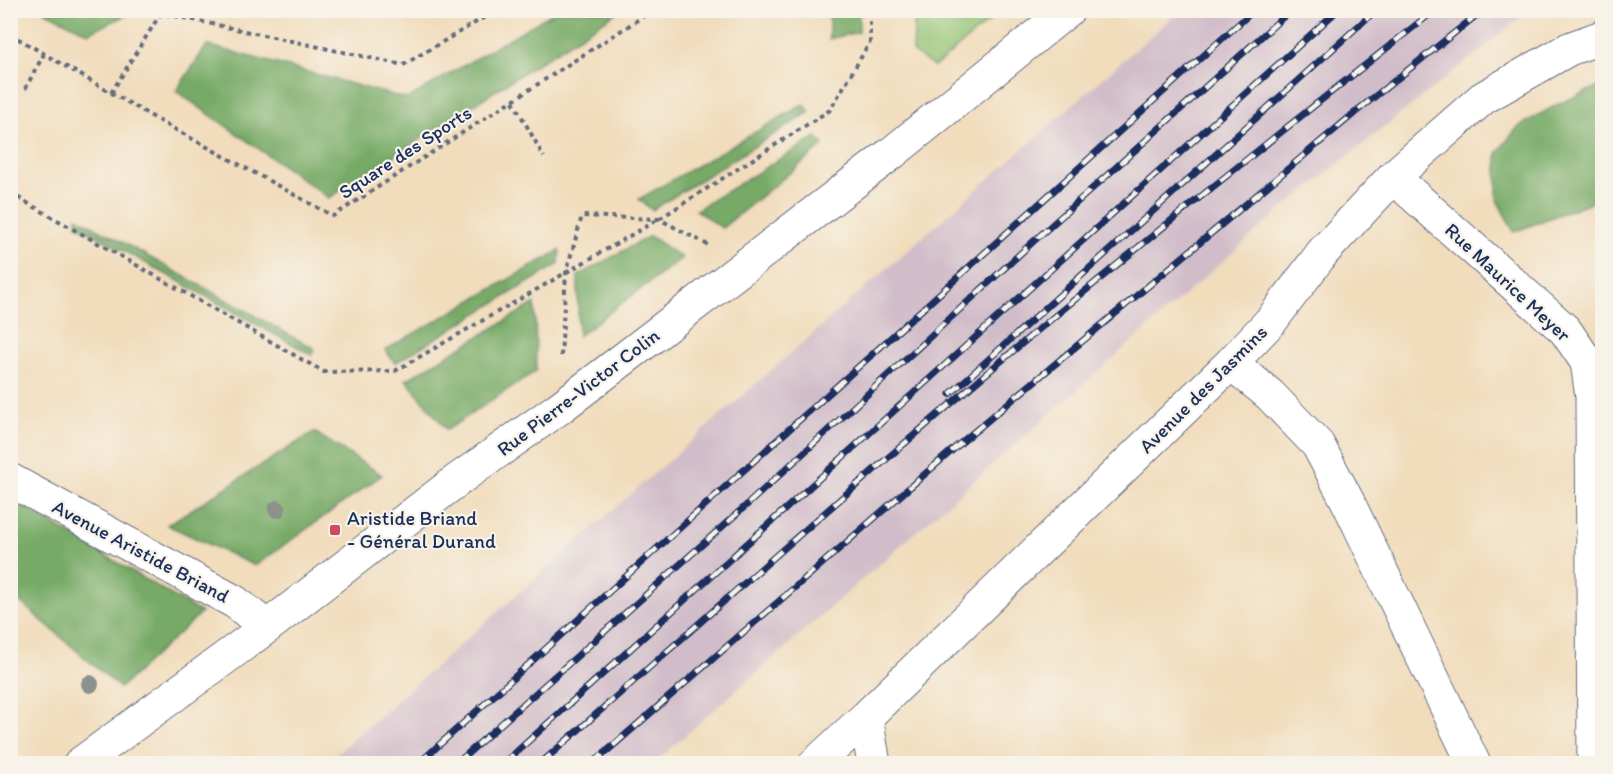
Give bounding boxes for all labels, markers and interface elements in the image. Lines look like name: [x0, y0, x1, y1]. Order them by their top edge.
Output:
street label: Square des Sports: [334, 100, 476, 204]
street label: Rue Maurice Meyer: [1440, 218, 1576, 346]
street label: Avenue des Jasmins: [1134, 320, 1272, 458]
street label: Rue Pierre-Victor Colin: [492, 323, 664, 461]
street label: Avenue Aristide Briand: [48, 494, 234, 608]
place label: Aristide Briand - Général Durand: [347, 506, 496, 553]
marker: Aristide Briand - Général Durand: [328, 523, 342, 537]

